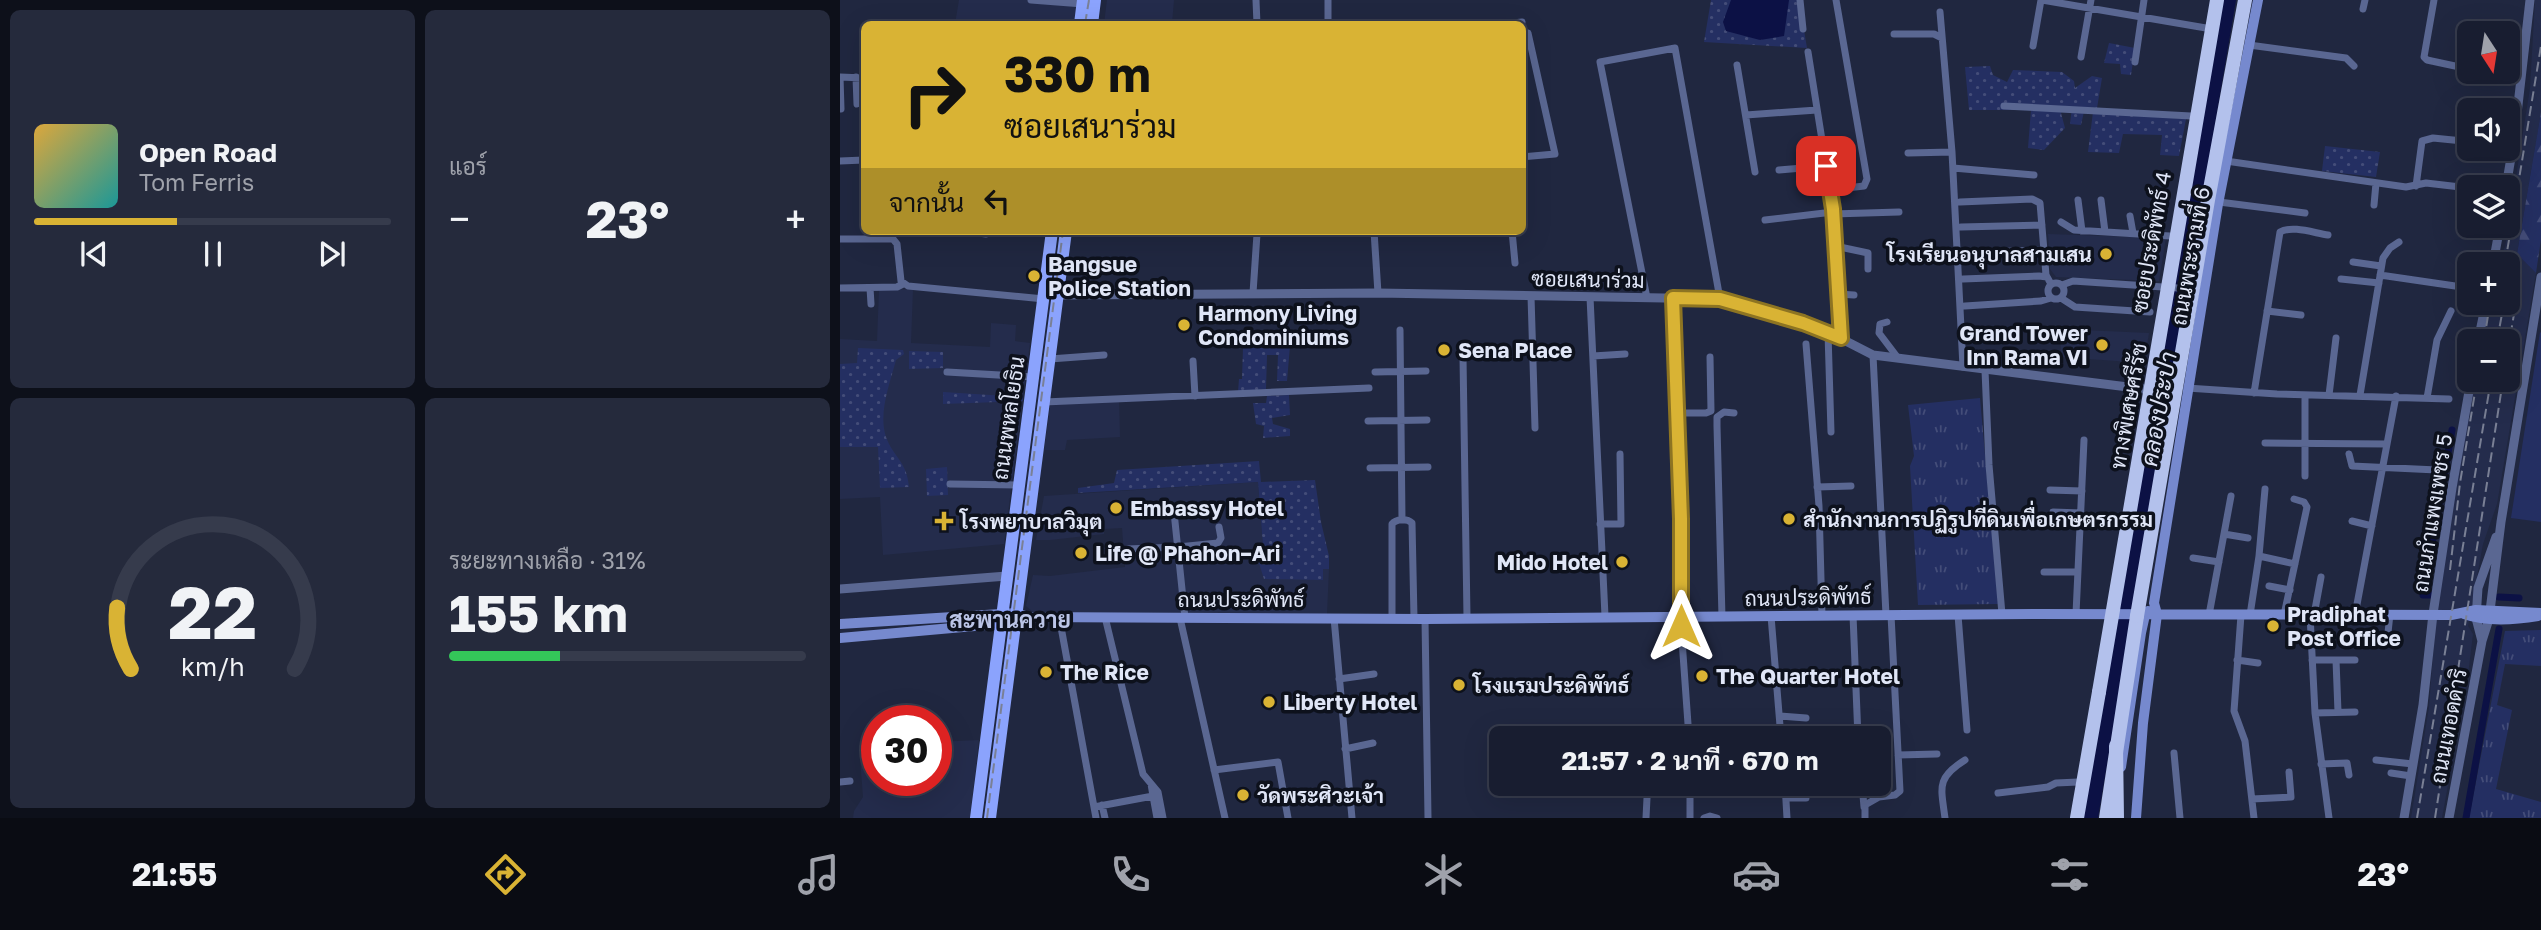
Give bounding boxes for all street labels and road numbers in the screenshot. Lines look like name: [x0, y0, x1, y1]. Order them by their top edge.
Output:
street label: ซอยประดิพัทธ์ 4: [2126, 169, 2176, 315]
street label: ถนนพระรามที่ 6: [2159, 184, 2215, 327]
street label: ซอยเสนาร่วม: [1531, 265, 1645, 293]
street label: ทางพิเศษศรีรัช: [2104, 341, 2152, 471]
street label: ถนนพหลโยธิน: [986, 355, 1030, 481]
street label: ถนนกำแพงเพชร 5: [2407, 432, 2457, 594]
street label: ถนนประดิพัทธ์: [1744, 583, 1872, 611]
street label: ถนนประดิพัทธ์: [1178, 586, 1304, 612]
street label: ถนนเทอดดำริ: [2424, 666, 2472, 786]

